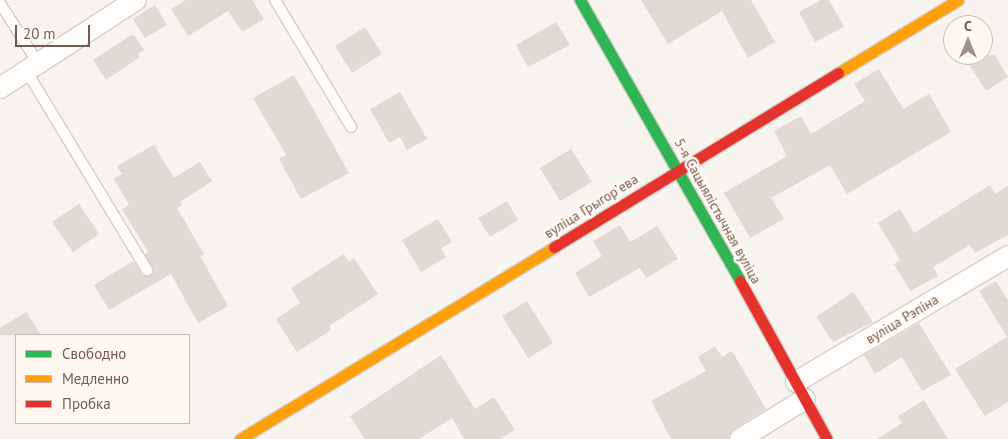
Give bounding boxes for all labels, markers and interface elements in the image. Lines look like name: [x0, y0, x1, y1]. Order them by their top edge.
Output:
scale bar: [18, 15, 92, 47]
north arrow: [943, 15, 993, 65]
text: С: [964, 17, 972, 35]
text: 20 m: [23, 24, 56, 43]
street label: 5-я Сацыялістычная вуліца: [671, 135, 765, 287]
street label: вуліца Грыгорʼева: [541, 170, 641, 242]
street label: вуліца Рэпіна: [863, 291, 941, 347]
legend: [15, 334, 190, 424]
text: Свободно: [62, 344, 126, 363]
text: Медленно: [62, 369, 129, 388]
text: Пробка: [62, 394, 111, 413]

